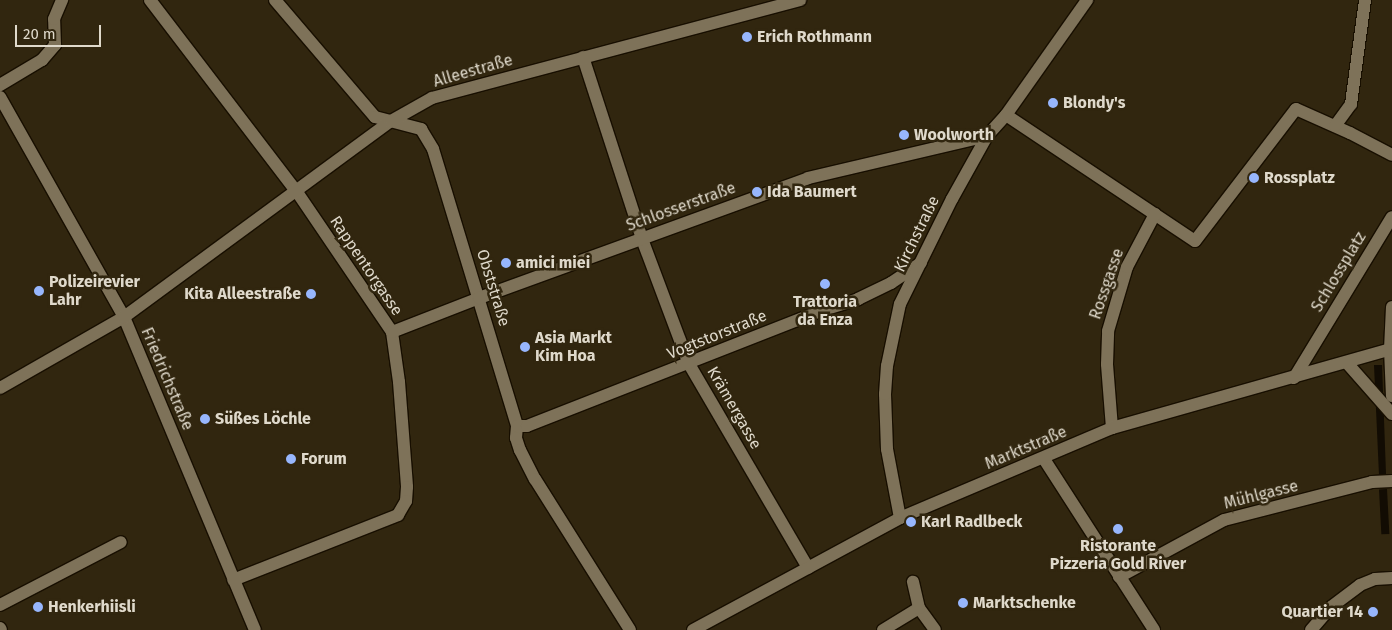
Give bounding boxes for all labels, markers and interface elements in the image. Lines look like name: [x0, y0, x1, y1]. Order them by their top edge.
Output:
scale bar: [18, 15, 104, 47]
text: 20 m: [23, 25, 56, 43]
place label: Erich Rothmann: [757, 27, 872, 47]
marker: Erich Rothmann: [741, 31, 753, 43]
street label: Alleestraße: [431, 51, 515, 91]
place label: Blondy's: [1063, 93, 1125, 113]
marker: Blondy's: [1047, 97, 1059, 109]
place label: Woolworth: [914, 125, 994, 145]
marker: Woolworth: [898, 129, 910, 141]
place label: Rossplatz: [1264, 168, 1335, 188]
marker: Rossplatz: [1248, 172, 1260, 184]
street label: Schlosserstraße: [624, 178, 738, 236]
place label: Ida Baumert: [767, 182, 857, 202]
marker: Ida Baumert: [751, 186, 763, 198]
street label: Kirchstraße: [890, 193, 944, 275]
street label: Rappentorgasse: [326, 212, 406, 320]
street label: Schlossplatz: [1308, 228, 1370, 316]
street label: Rossgasse: [1086, 246, 1128, 322]
street label: Obststraße: [472, 247, 514, 329]
place label: amici miei: [516, 253, 590, 273]
marker: amici miei: [500, 257, 512, 269]
place label: Polizeirevier Lahr: [49, 272, 140, 310]
marker: Trattoria da Enza: [819, 278, 831, 290]
place label: Kita Alleestraße: [184, 284, 301, 304]
marker: Polizeirevier Lahr: [33, 285, 45, 297]
marker: Kita Alleestraße: [305, 288, 317, 300]
place label: Trattoria da Enza: [793, 292, 857, 330]
street label: Vogtstorstraße: [664, 306, 770, 364]
street label: Friedrichstraße: [137, 325, 197, 433]
place label: Asia Markt Kim Hoa: [535, 328, 612, 366]
marker: Asia Markt Kim Hoa: [519, 341, 531, 353]
street label: Krämergasse: [703, 363, 765, 453]
place label: Süßes Löchle: [215, 409, 311, 429]
marker: Süßes Löchle: [199, 413, 211, 425]
street label: Marktstraße: [982, 422, 1070, 474]
place label: Forum: [301, 449, 347, 469]
marker: Forum: [285, 453, 297, 465]
street label: Mühlgasse: [1222, 477, 1300, 513]
place label: Karl Radlbeck: [921, 512, 1022, 532]
marker: Karl Radlbeck: [905, 516, 917, 528]
marker: Ristorante Pizzeria Gold River: [1112, 523, 1124, 535]
place label: Ristorante Pizzeria Gold River: [1050, 536, 1186, 574]
place label: Marktschenke: [973, 593, 1076, 613]
place label: Henkerhiisli: [48, 597, 136, 617]
marker: Marktschenke: [957, 597, 969, 609]
marker: Henkerhiisli: [32, 601, 44, 613]
place label: Quartier 14: [1281, 602, 1363, 622]
marker: Quartier 14: [1367, 606, 1379, 618]

